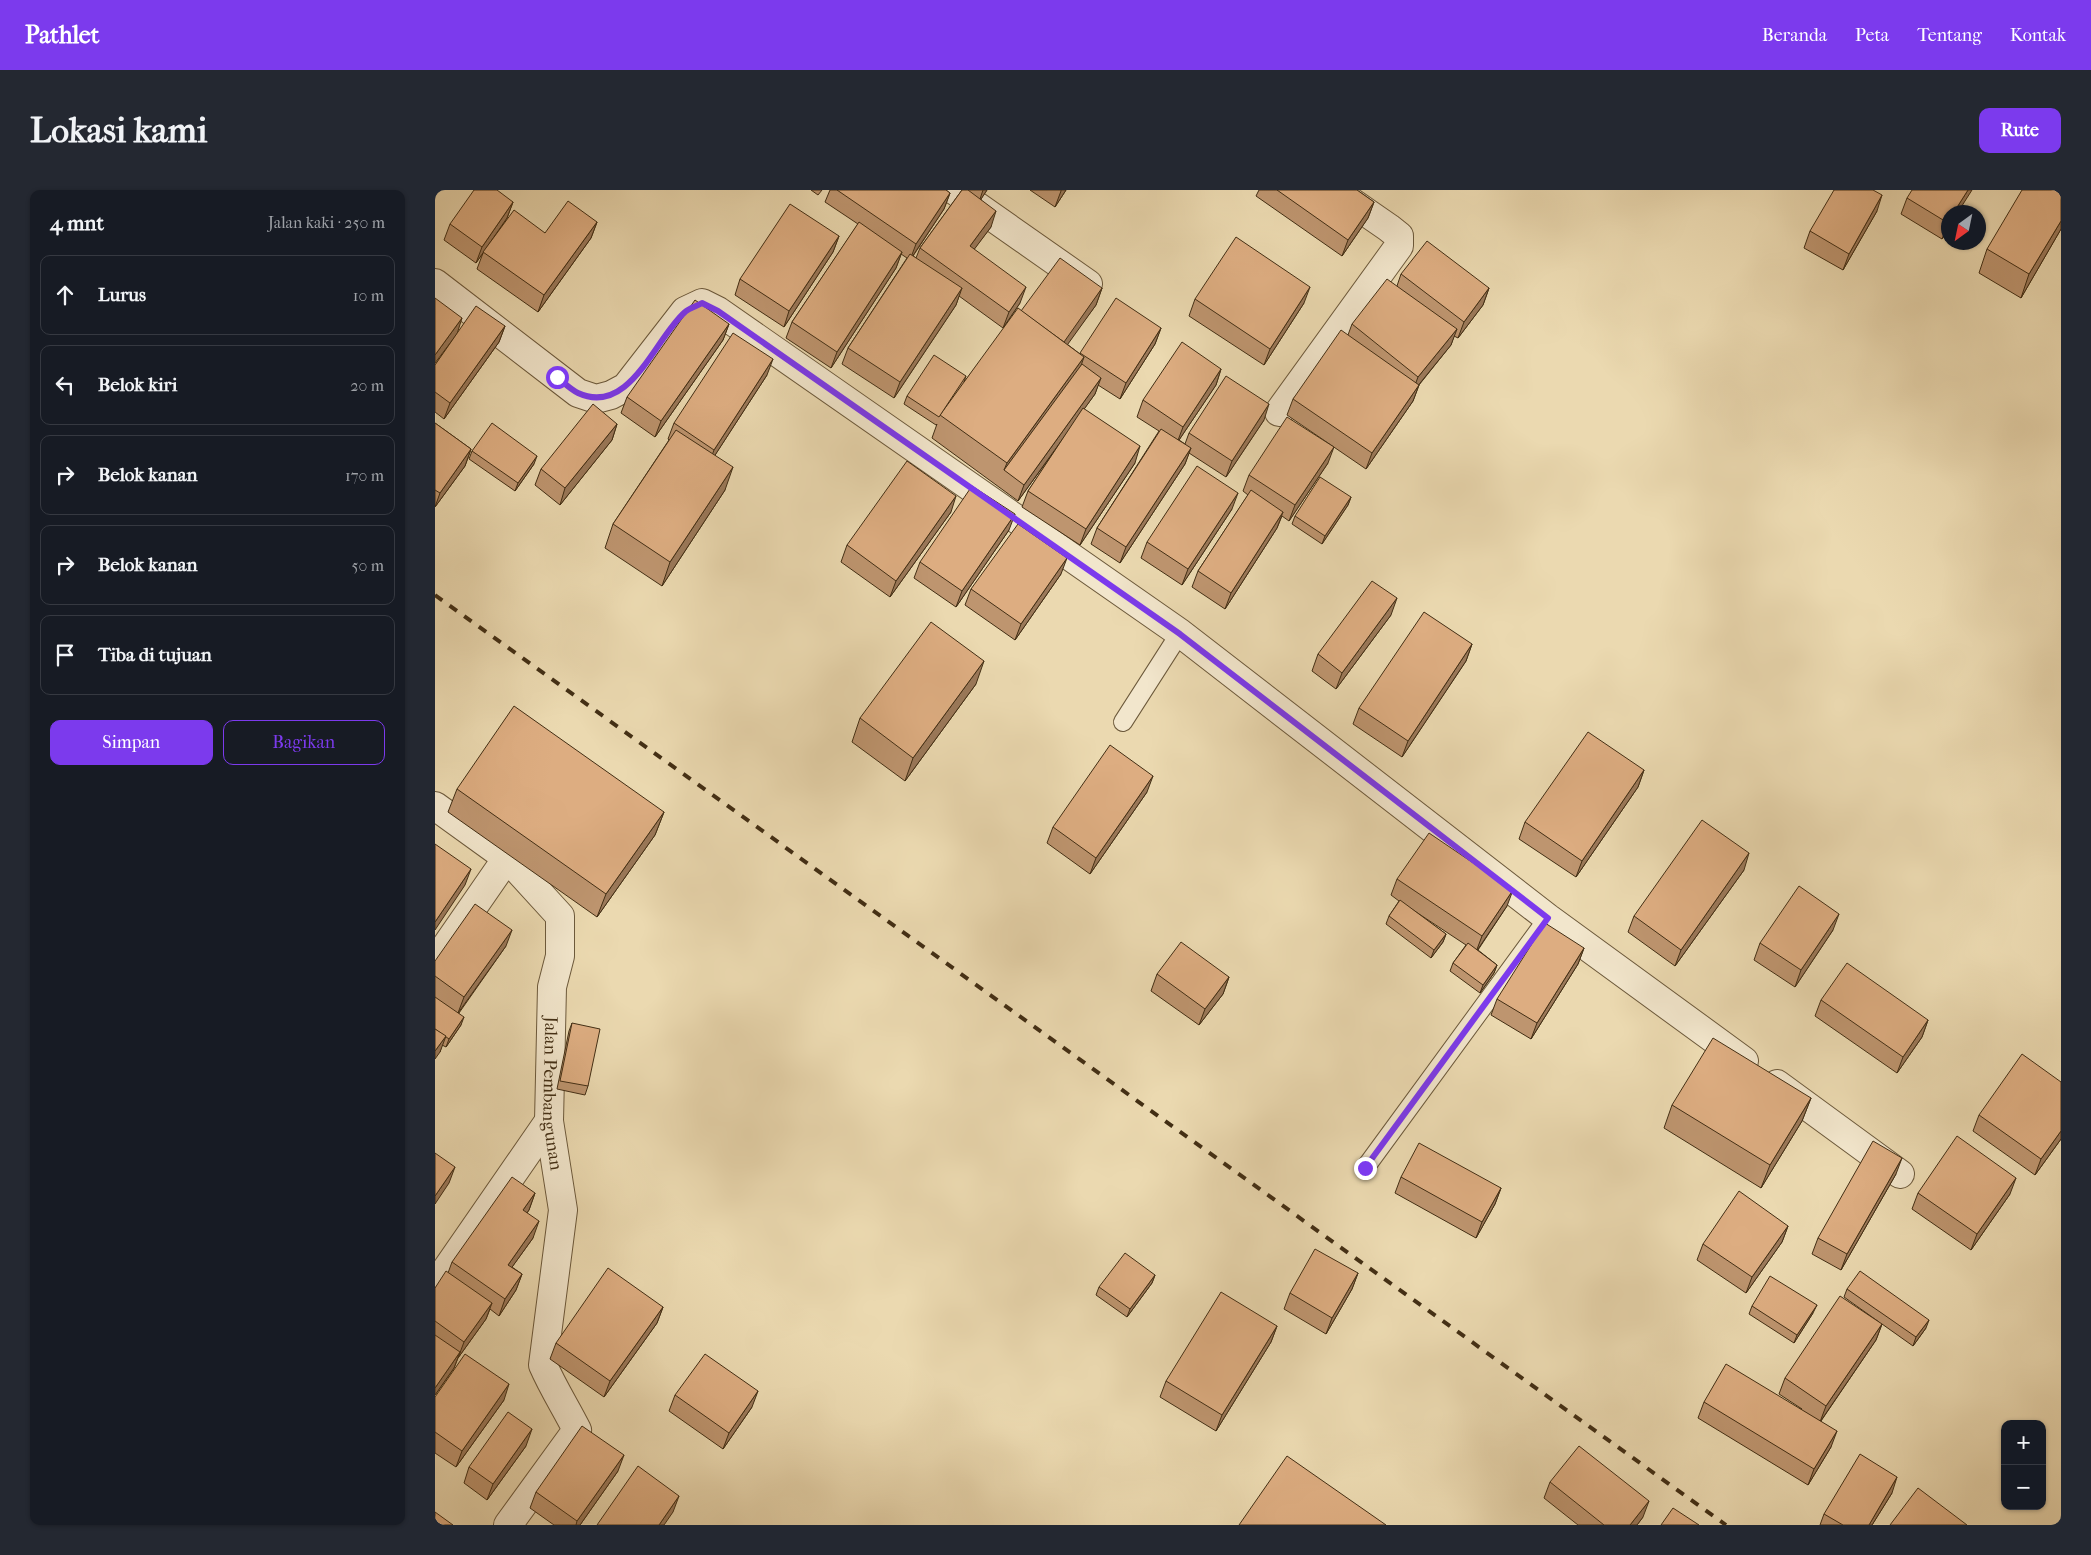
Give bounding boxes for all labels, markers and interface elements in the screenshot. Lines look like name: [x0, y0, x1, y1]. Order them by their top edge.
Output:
text: Pathlet: [25, 21, 99, 49]
text: Beranda: [1762, 25, 1827, 46]
text: Peta: [1855, 25, 1889, 46]
text: Tentang: [1917, 25, 1982, 46]
text: Kontak: [2010, 25, 2066, 46]
button: Rute: [1979, 108, 2061, 153]
text: Lokasi kami: [30, 110, 207, 151]
north arrow: [1941, 205, 1986, 250]
text: 4 mnt: [50, 211, 104, 235]
text: Jalan kaki · 250 m: [268, 213, 385, 232]
icon: ahead: [51, 281, 79, 309]
text: Lurus: [98, 284, 146, 306]
text: 10 m: [353, 286, 384, 305]
route start: [546, 366, 569, 389]
icon: left: [51, 371, 79, 399]
text: Belok kiri: [98, 374, 177, 396]
text: 20 m: [350, 376, 384, 395]
icon: right: [51, 461, 79, 489]
text: Belok kanan: [98, 464, 198, 486]
text: 170 m: [345, 466, 384, 485]
icon: right: [51, 551, 79, 579]
text: Belok kanan: [98, 554, 198, 576]
text: 50 m: [352, 556, 384, 575]
icon: arrive: [51, 641, 79, 669]
text: Tiba di tujuan: [98, 644, 212, 666]
button: Simpan: [50, 720, 213, 765]
button: Bagikan: [223, 720, 385, 765]
street label: Jalan Pembangunan: [538, 1014, 567, 1172]
route end: [1354, 1157, 1377, 1180]
map controls: [2001, 1420, 2046, 1510]
button: +: [2001, 1420, 2046, 1465]
button: −: [2001, 1465, 2046, 1510]

